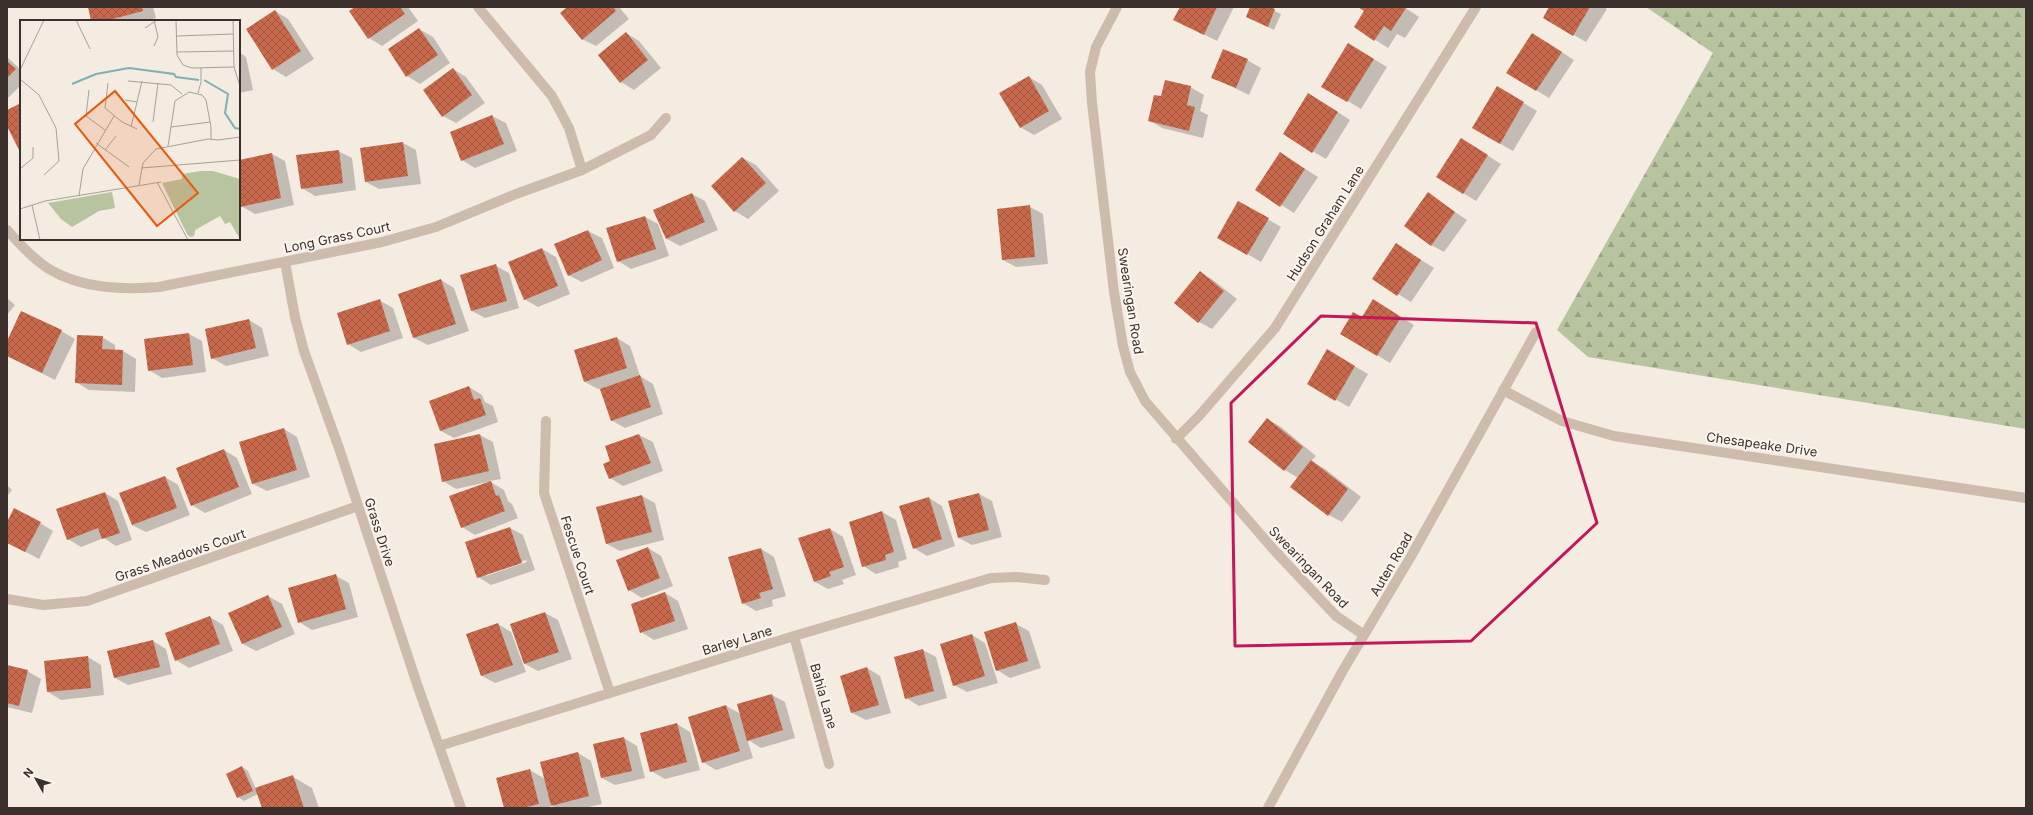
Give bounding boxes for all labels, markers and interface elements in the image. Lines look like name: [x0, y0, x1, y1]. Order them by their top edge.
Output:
inset map: [20, 20, 240, 240]
street label: Hudson Graham Lane: [1283, 162, 1367, 284]
street label: Long Grass Court: [282, 218, 392, 256]
street label: Swearingan Road: [1115, 247, 1147, 355]
street label: Chesapeake Drive: [1705, 428, 1819, 460]
street label: Grass Drive: [361, 496, 399, 568]
street label: Fescue Court: [558, 513, 598, 597]
street label: Swearingan Road: [1266, 523, 1352, 611]
street label: Grass Meadows Court: [113, 525, 247, 585]
street label: Auten Road: [1366, 529, 1416, 599]
street label: Barley Lane: [700, 622, 774, 658]
street label: Bahia Lane: [807, 661, 841, 731]
north arrow: [16, 759, 56, 799]
text: N: [20, 765, 36, 780]

